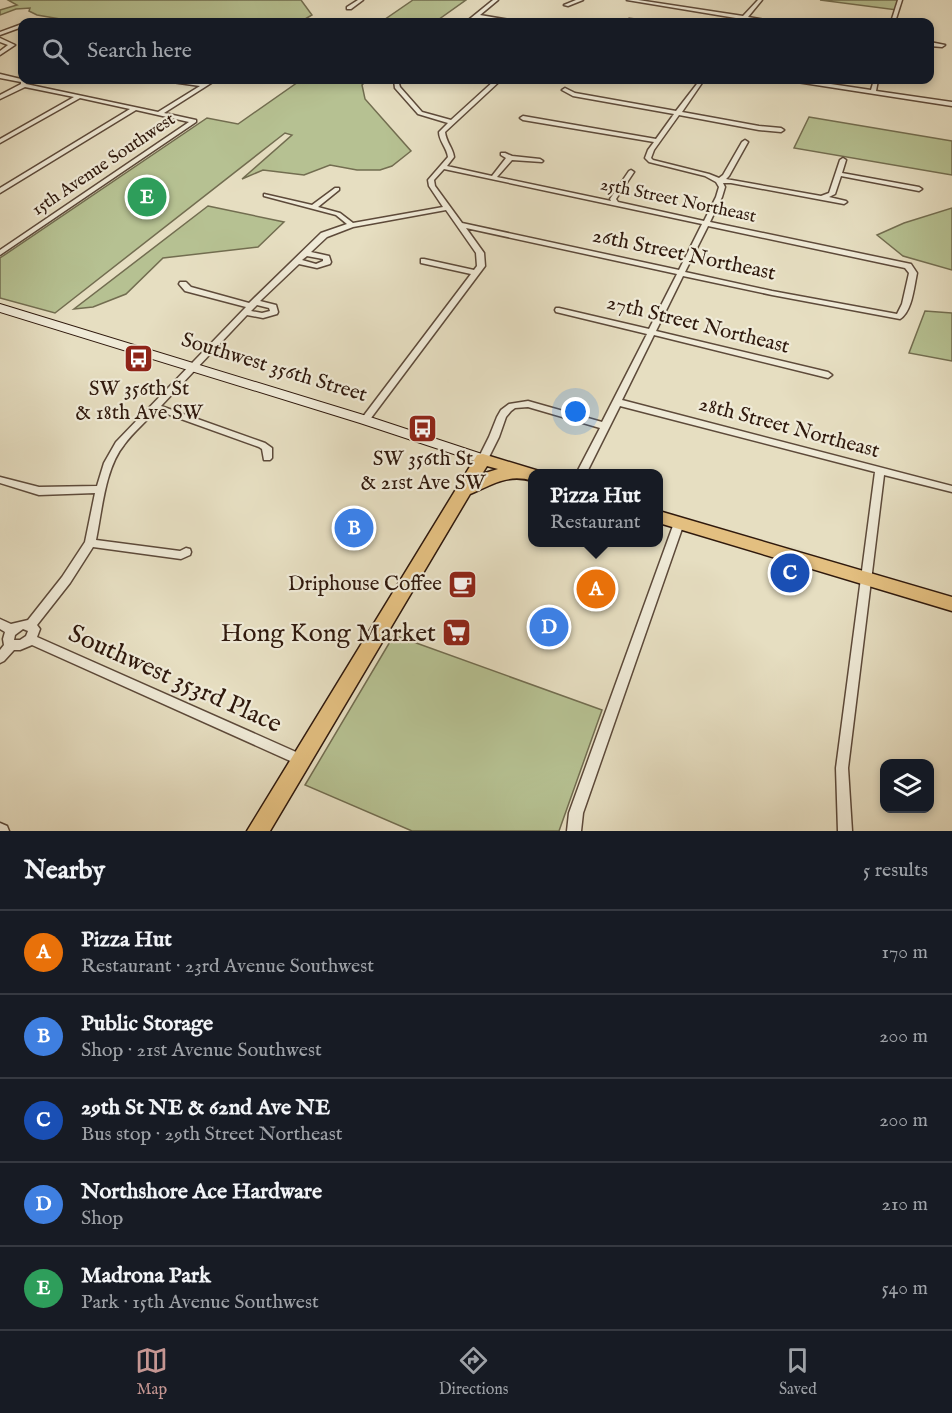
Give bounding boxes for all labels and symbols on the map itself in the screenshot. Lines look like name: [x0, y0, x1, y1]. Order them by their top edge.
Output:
street label: 15th Avenue Southwest: [28, 108, 180, 222]
street label: 25th Street Northeast: [598, 173, 758, 229]
pin: E: [128, 174, 166, 220]
street label: 26th Street Northeast: [590, 222, 778, 288]
street label: 27th Street Northeast: [604, 289, 792, 361]
street label: Southwest 356th Street: [178, 327, 370, 409]
bus stop icon: SW 356th St & 18th Ave SW: [123, 342, 155, 374]
place label: SW 356th St & 18th Ave SW: [75, 376, 204, 427]
street label: 28th Street Northeast: [696, 391, 882, 465]
your location: [561, 397, 590, 426]
bus stop icon: SW 356th St & 21st Ave SW: [407, 412, 439, 444]
place label: SW 356th St & 21st Ave SW: [360, 446, 487, 497]
pin: B: [334, 506, 374, 550]
pin: C: [770, 550, 810, 596]
pin: A: [576, 566, 616, 612]
cafe icon: Driphouse Coffee: [447, 568, 479, 600]
place label: Driphouse Coffee: [288, 571, 442, 598]
pin: D: [530, 604, 568, 650]
street label: Southwest 353rd Place: [63, 617, 287, 741]
place label: Hong Kong Market: [221, 617, 436, 650]
supermarket icon: Hong Kong Market: [441, 617, 473, 649]

